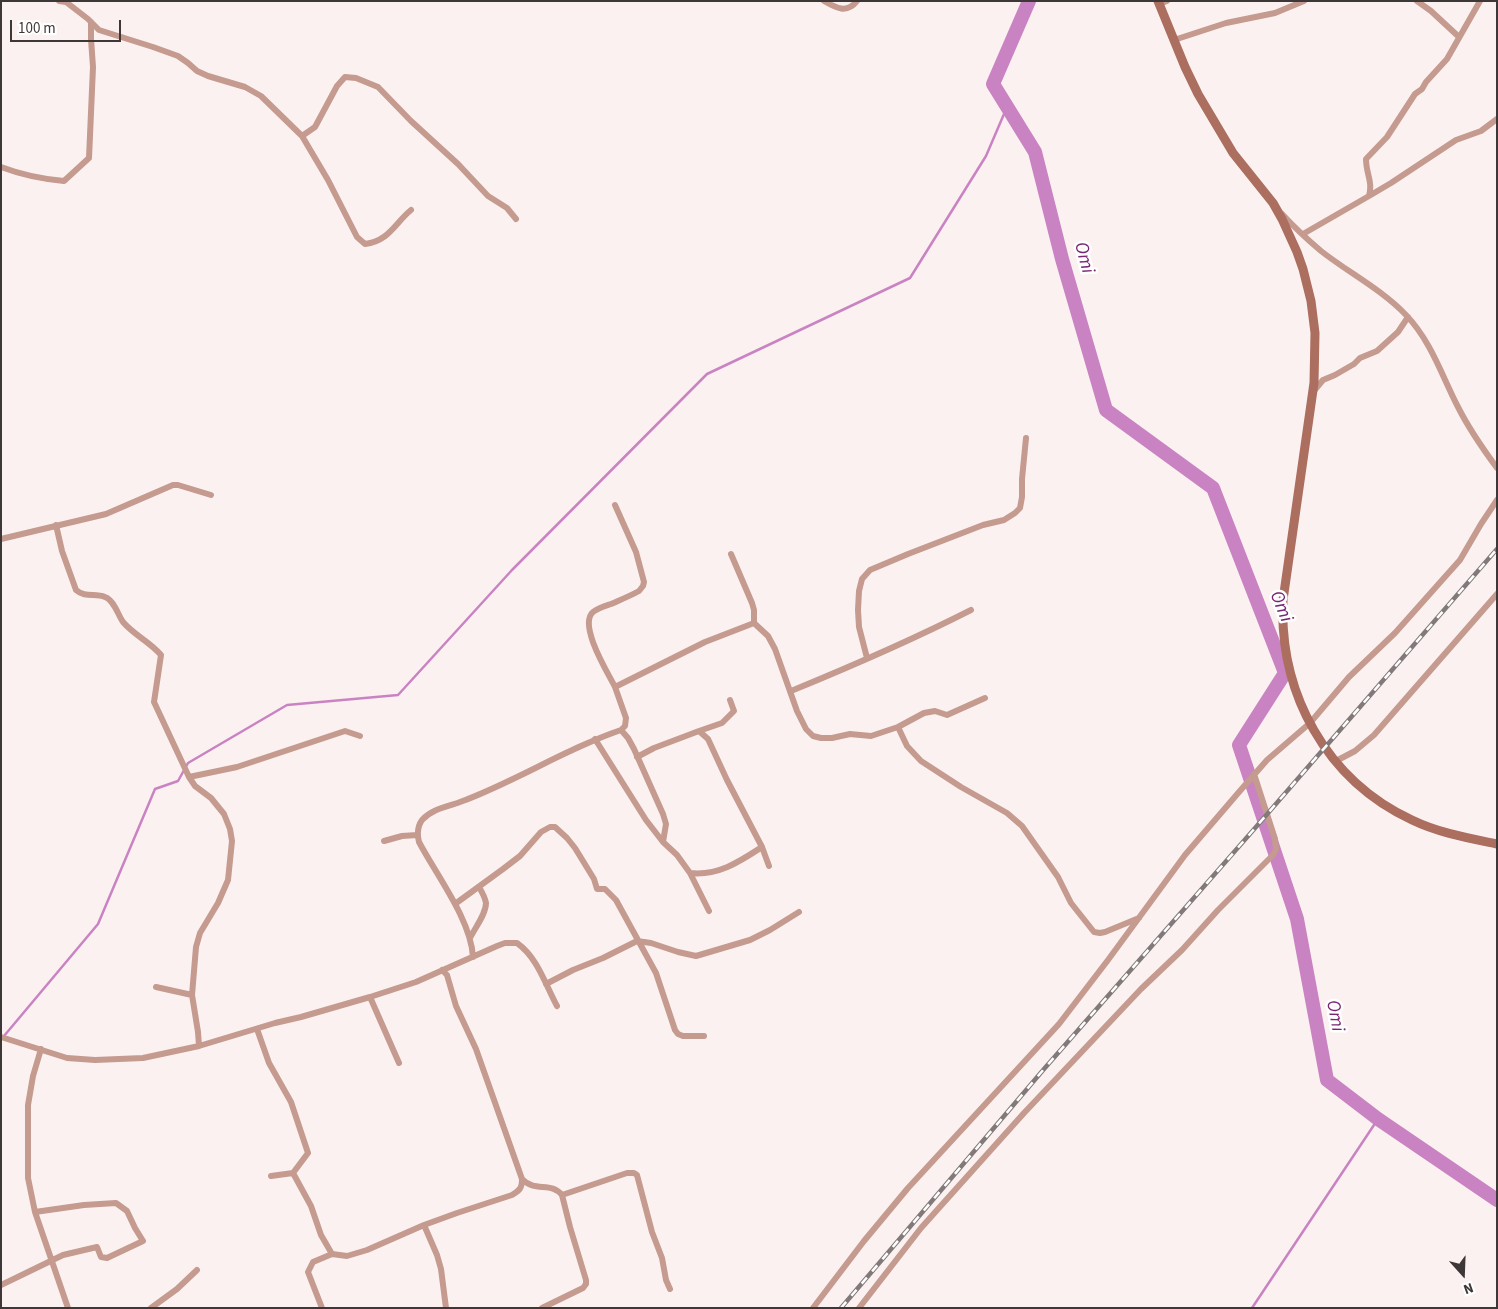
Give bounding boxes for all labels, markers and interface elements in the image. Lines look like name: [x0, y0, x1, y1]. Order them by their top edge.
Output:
scale bar: [12, 10, 124, 42]
text: 100 m: [18, 18, 56, 39]
water label: Omi: [1068, 240, 1098, 276]
water label: Omi: [1263, 588, 1297, 626]
water label: Omi: [1320, 998, 1348, 1034]
north arrow: [1438, 1249, 1488, 1299]
text: N: [1460, 1277, 1476, 1299]

